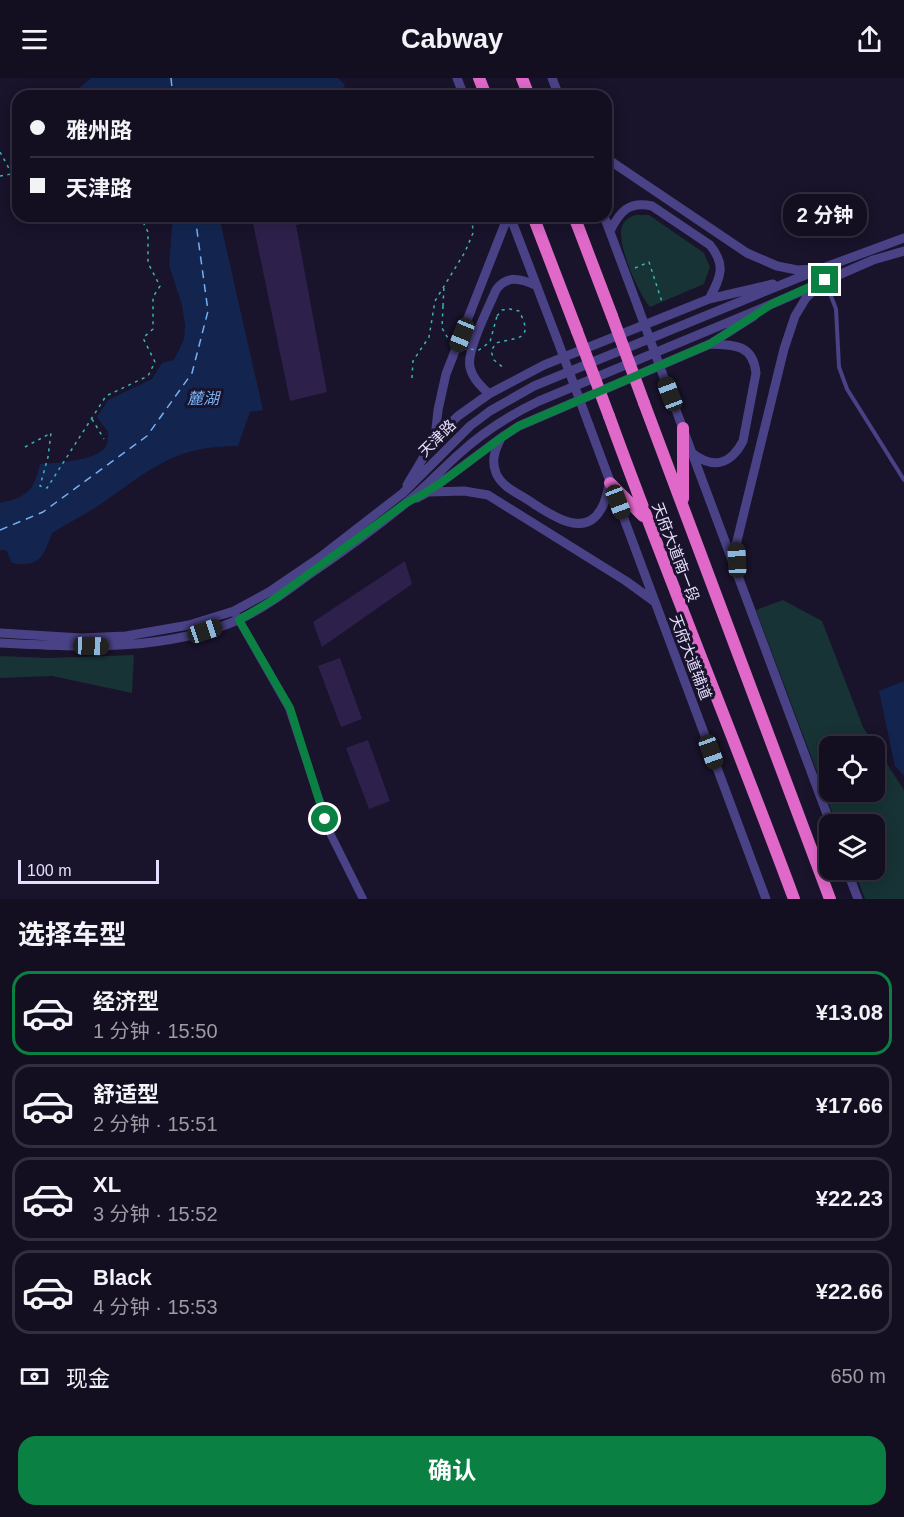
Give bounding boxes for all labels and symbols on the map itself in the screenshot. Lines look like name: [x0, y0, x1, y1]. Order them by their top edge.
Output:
callout: 2 分钟: [783, 193, 867, 235]
route end: [811, 266, 838, 293]
car: [447, 315, 477, 355]
car: [655, 374, 685, 414]
water label: 麓湖: [187, 390, 222, 407]
street label: 天津路: [415, 416, 459, 460]
car: [603, 482, 633, 522]
street label: 天府大道南一段: [649, 500, 703, 604]
car: [727, 542, 747, 578]
street label: 天府大道辅道: [667, 612, 715, 702]
car: [185, 617, 225, 645]
car: [73, 636, 109, 656]
car: [696, 732, 726, 772]
route start: [311, 805, 338, 832]
scale bar: [18, 857, 159, 884]

